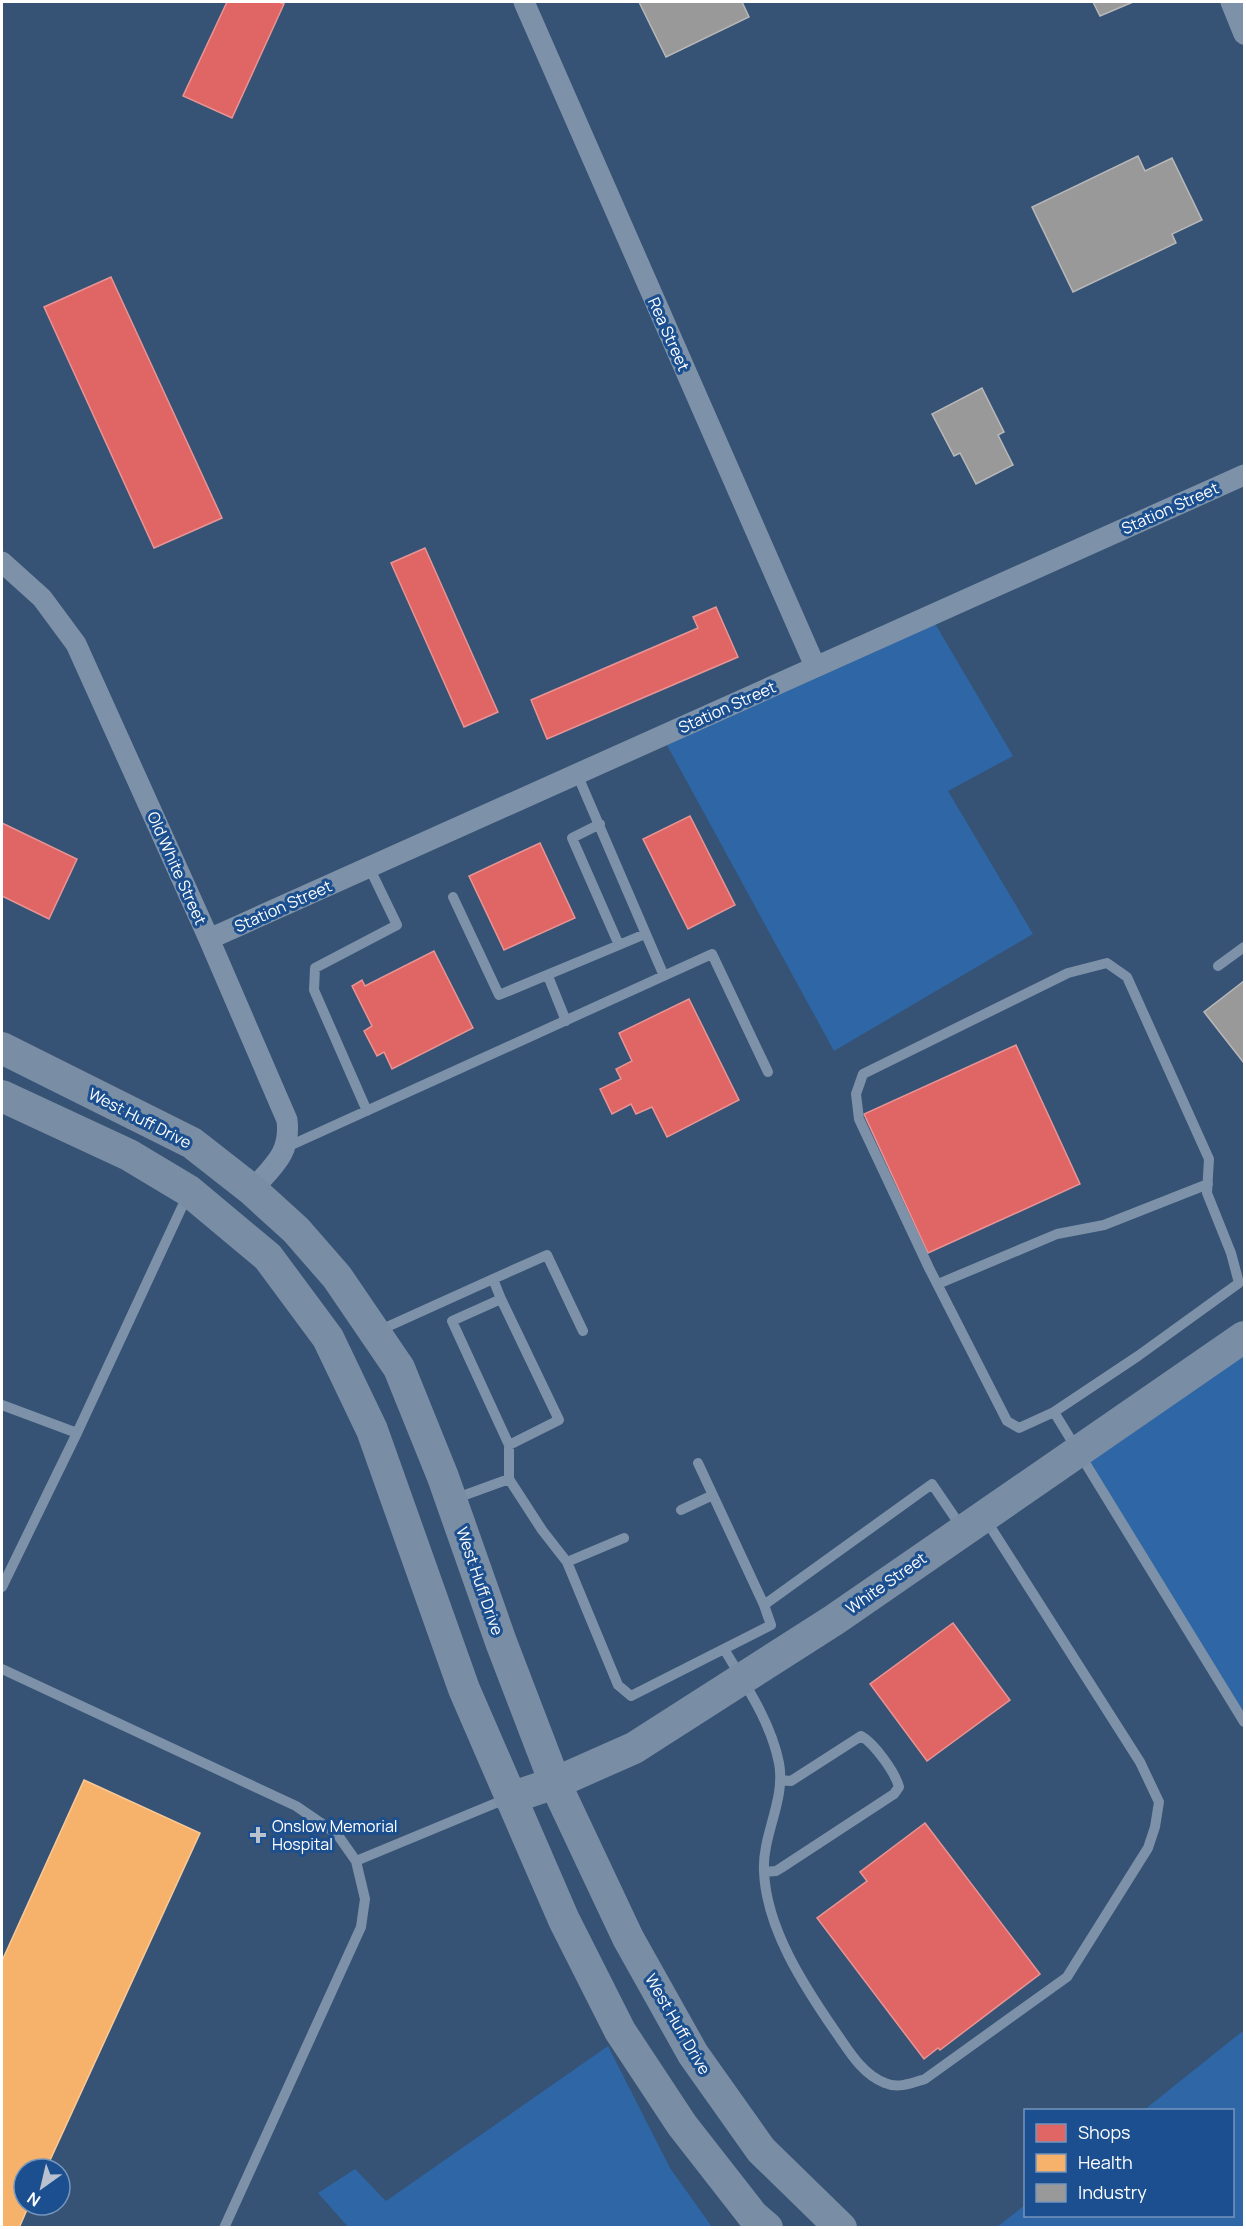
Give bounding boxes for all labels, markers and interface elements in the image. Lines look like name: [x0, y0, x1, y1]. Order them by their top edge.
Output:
street label: Rea Street: [643, 294, 695, 374]
street label: Station Street: [1118, 477, 1222, 539]
street label: Station Street: [675, 676, 779, 738]
street label: Old White Street: [142, 808, 212, 928]
street label: Station Street: [231, 875, 335, 937]
street label: West Huff Drive: [85, 1083, 195, 1153]
street label: West Huff Drive: [451, 1524, 509, 1638]
street label: White Street: [841, 1547, 931, 1619]
place label: Onslow Memorial Hospital: [272, 1815, 398, 1855]
marker: Onslow Memorial Hospital: [249, 1826, 267, 1844]
street label: West Huff Drive: [640, 1970, 716, 2078]
legend: [1024, 2109, 1234, 2217]
text: Shops: [1078, 2120, 1130, 2144]
text: Health: [1078, 2150, 1133, 2174]
north arrow: [12, 2157, 72, 2217]
text: Industry: [1078, 2180, 1147, 2204]
text: N: [23, 2187, 45, 2212]

